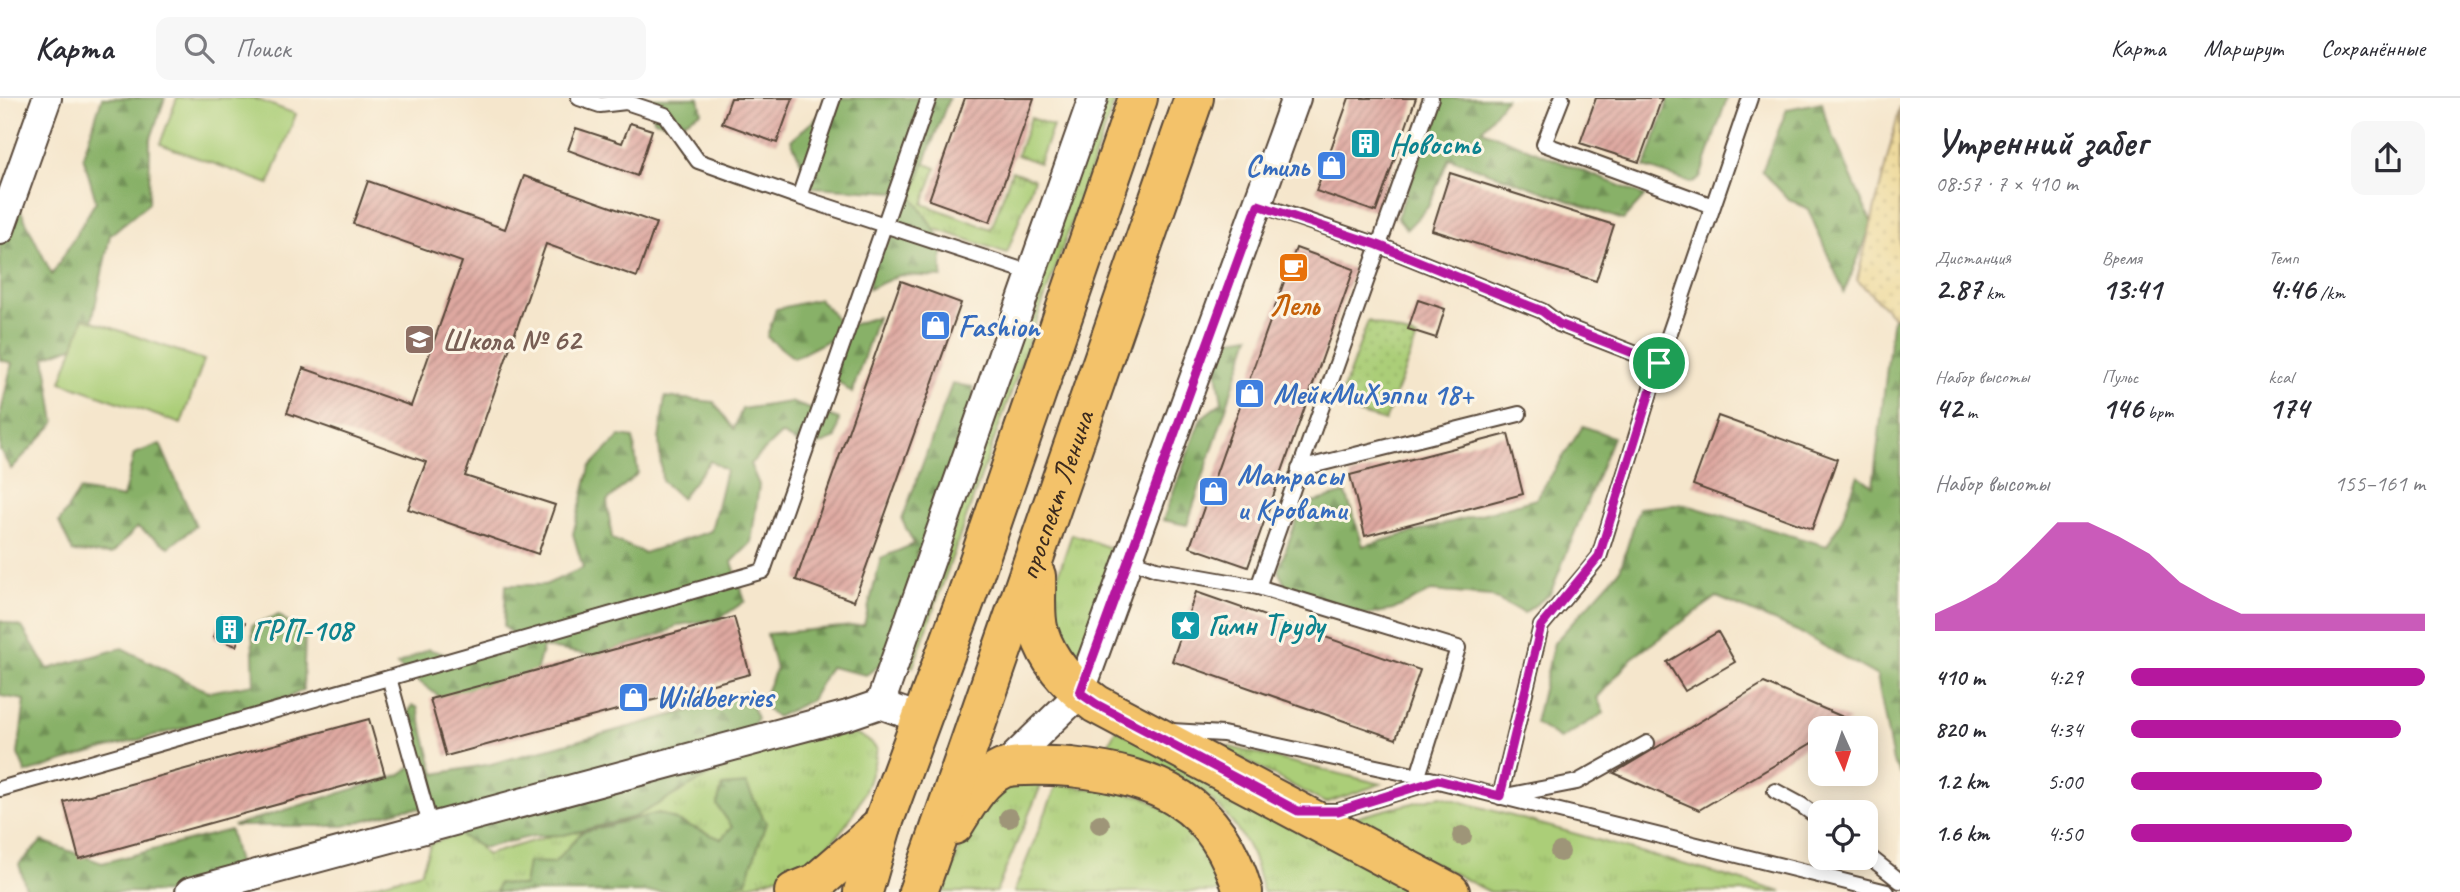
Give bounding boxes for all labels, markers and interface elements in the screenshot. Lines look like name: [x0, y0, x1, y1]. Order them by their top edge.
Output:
search box: [156, 17, 646, 80]
text: Карта: [35, 27, 114, 69]
icon: search: [180, 29, 218, 67]
text: Поиск: [236, 32, 290, 65]
text: Карта: [2111, 33, 2166, 63]
text: Маршрут: [2204, 33, 2283, 63]
text: Сохранённые: [2321, 33, 2425, 63]
text: Утренний забег: [1935, 119, 2147, 166]
button: share: [2351, 121, 2425, 195]
place label: Новость: [1389, 125, 1481, 163]
building icon: Новость: [1349, 127, 1383, 161]
place label: Стиль: [1245, 147, 1311, 185]
shop icon: Стиль: [1315, 149, 1349, 183]
text: 08:57 · 7 × 410 m: [1935, 169, 2078, 198]
text: Дистанция: [1935, 246, 2011, 270]
text: Время: [2102, 246, 2142, 270]
text: Темп: [2268, 246, 2299, 270]
cafe icon: Лель: [1277, 250, 1311, 284]
text: 2.87: [1935, 270, 1981, 308]
text: 13:41: [2102, 270, 2162, 308]
text: 4:46: [2268, 270, 2315, 308]
text: km: [1981, 281, 2005, 305]
text: /km: [2315, 281, 2345, 305]
place label: Лель: [1269, 286, 1321, 324]
place label: Fashion: [958, 307, 1042, 345]
shop icon: Fashion: [918, 309, 952, 343]
place label: Школа № 62: [442, 321, 583, 359]
school or university icon: Школа № 62: [402, 323, 436, 357]
pin: [1629, 333, 1689, 393]
icon: arrive: [1640, 344, 1678, 382]
text: Набор высоты: [1935, 365, 2029, 389]
text: Пульс: [2102, 365, 2138, 389]
text: kcal: [2268, 365, 2293, 389]
place label: МейкМиХэппи 18+: [1273, 375, 1475, 413]
shop icon: МейкМиХэппи 18+: [1233, 377, 1267, 411]
text: 42: [1935, 389, 1962, 427]
text: 146: [2102, 389, 2143, 427]
text: 174: [2268, 389, 2309, 427]
text: m: [1962, 400, 1977, 424]
text: bpm: [2143, 400, 2173, 424]
street label: проспект Ленина: [1009, 404, 1103, 585]
place label: Матрасы и Кровати: [1237, 456, 1348, 528]
text: Набор высоты: [1935, 469, 2049, 498]
text: 155–161 m: [2334, 469, 2425, 498]
shop icon: Матрасы и Кровати: [1197, 475, 1231, 509]
place label: Гимн Труду: [1208, 606, 1327, 645]
place icon: Гимн Труду: [1168, 608, 1202, 642]
place label: ГРП-108: [252, 611, 356, 649]
building icon: ГРП-108: [212, 613, 246, 647]
text: 410 m: [1935, 663, 1985, 692]
text: 4:29: [2047, 663, 2083, 692]
place label: Wildberries: [656, 678, 777, 716]
shop icon: Wildberries: [616, 680, 650, 714]
text: 820 m: [1935, 715, 1985, 744]
text: 4:34: [2047, 715, 2083, 744]
north arrow: [1808, 716, 1878, 786]
map controls: [1808, 716, 1878, 870]
text: 1.2 km: [1935, 767, 1989, 796]
text: 5:00: [2047, 767, 2083, 796]
button: locate: [1808, 800, 1878, 870]
text: 1.6 km: [1935, 819, 1989, 848]
text: 4:50: [2047, 819, 2083, 848]

